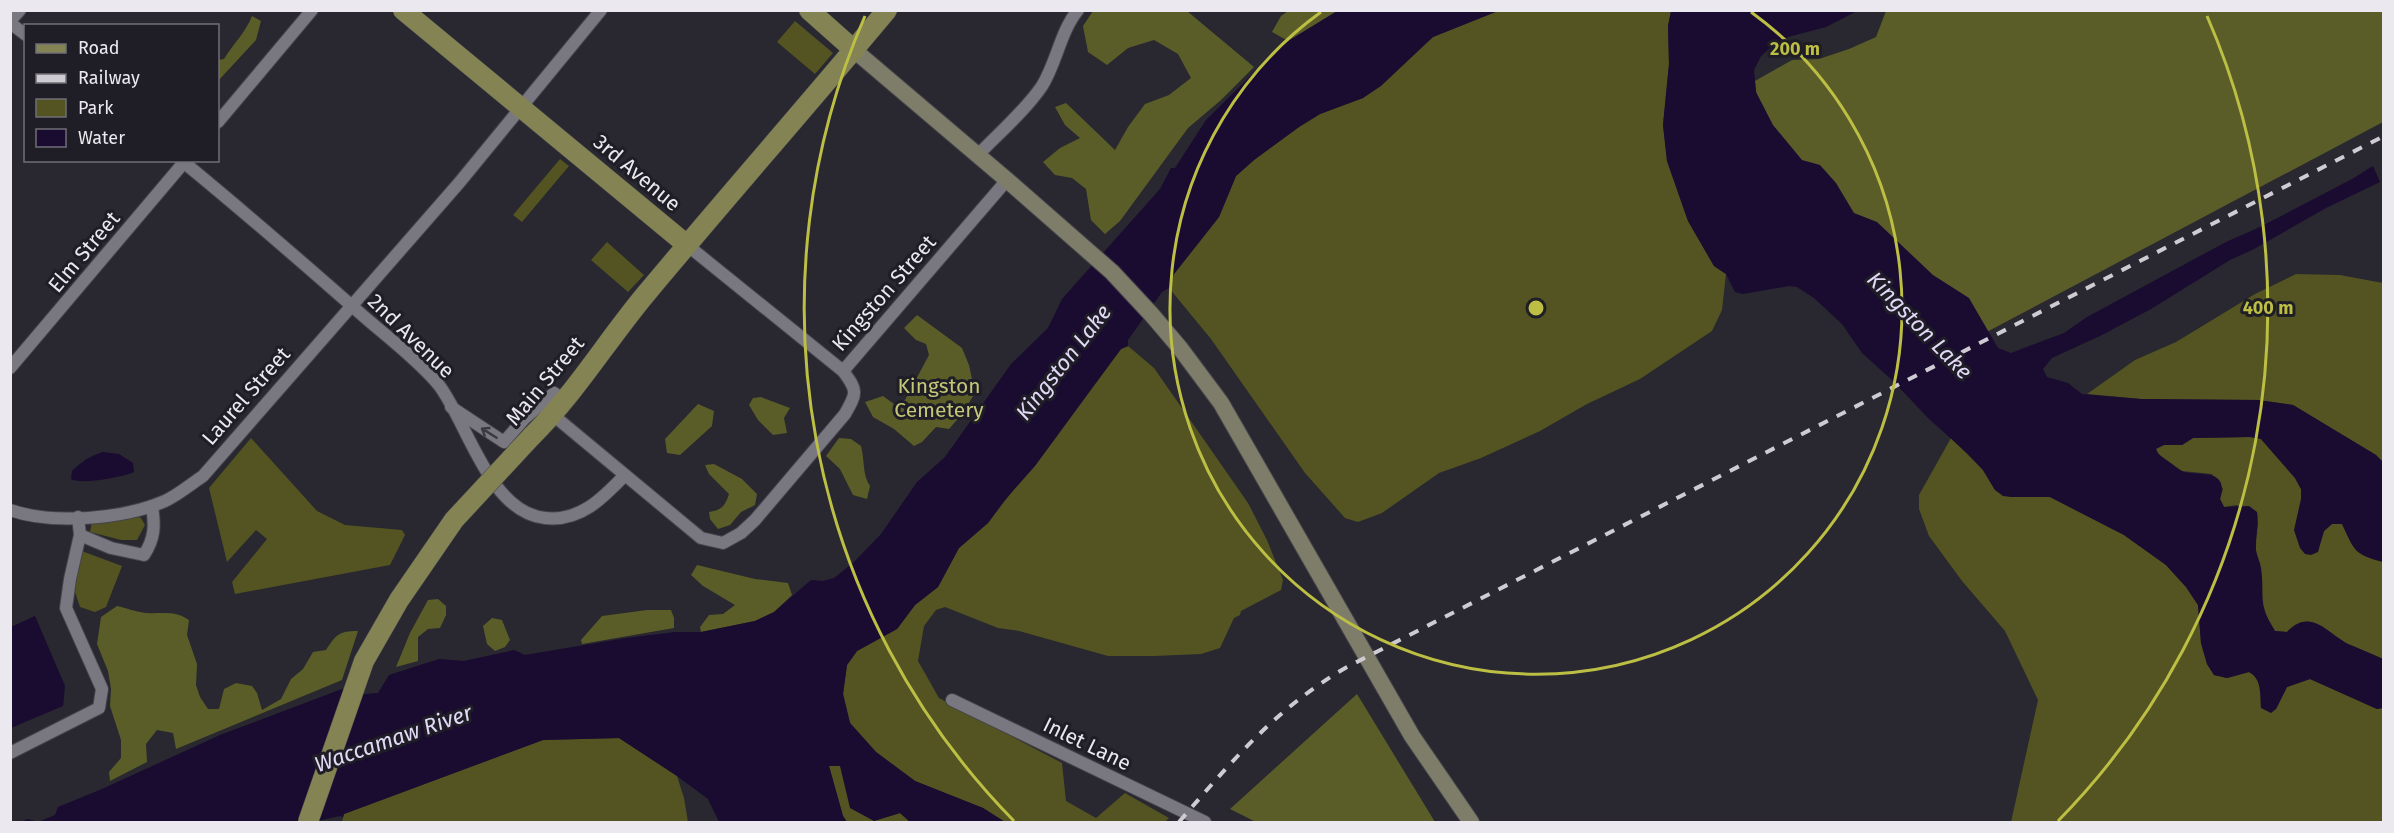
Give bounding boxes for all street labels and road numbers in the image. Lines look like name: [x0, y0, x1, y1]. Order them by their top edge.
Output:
street label: 3rd Avenue: [588, 129, 686, 217]
street label: Elm Street: [43, 206, 126, 298]
street label: Kingston Street: [826, 229, 942, 356]
street label: 2nd Avenue: [362, 288, 460, 384]
street label: Main Street: [500, 331, 590, 431]
street label: Laurel Street: [196, 341, 296, 450]
street label: Inlet Lane: [1039, 712, 1135, 776]

